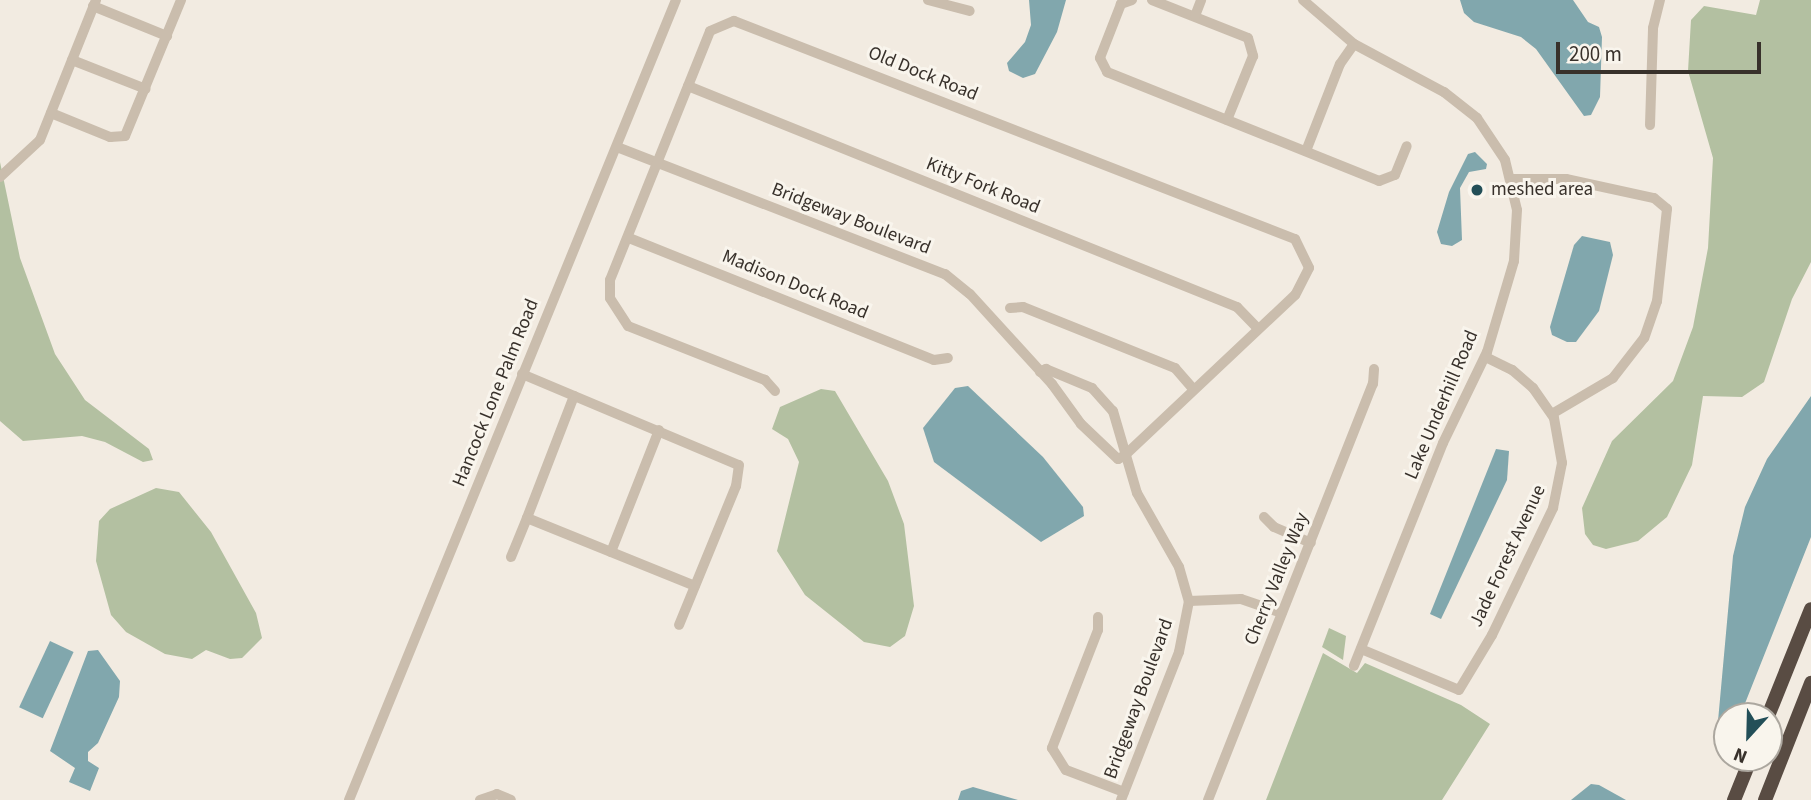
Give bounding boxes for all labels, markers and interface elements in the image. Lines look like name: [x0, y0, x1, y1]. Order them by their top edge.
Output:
scale bar: [1559, 28, 1764, 72]
text: 200 m: [1569, 39, 1622, 69]
street label: Old Dock Road: [865, 42, 981, 106]
street label: Kitty Fork Road: [923, 153, 1043, 219]
street label: Bridgeway Boulevard: [768, 178, 934, 260]
place label: meshed area: [1491, 179, 1593, 201]
marker: meshed area: [1469, 182, 1485, 198]
street label: Madison Dock Road: [719, 245, 871, 325]
street label: Hancock Lone Palm Road: [448, 296, 544, 490]
street label: Lake Underhill Road: [1400, 327, 1484, 483]
street label: Jade Forest Avenue: [1465, 481, 1551, 631]
street label: Cherry Valley Way: [1240, 509, 1314, 649]
street label: Bridgeway Boulevard: [1099, 616, 1179, 782]
north arrow: [1713, 702, 1783, 772]
text: N: [1730, 740, 1752, 770]

